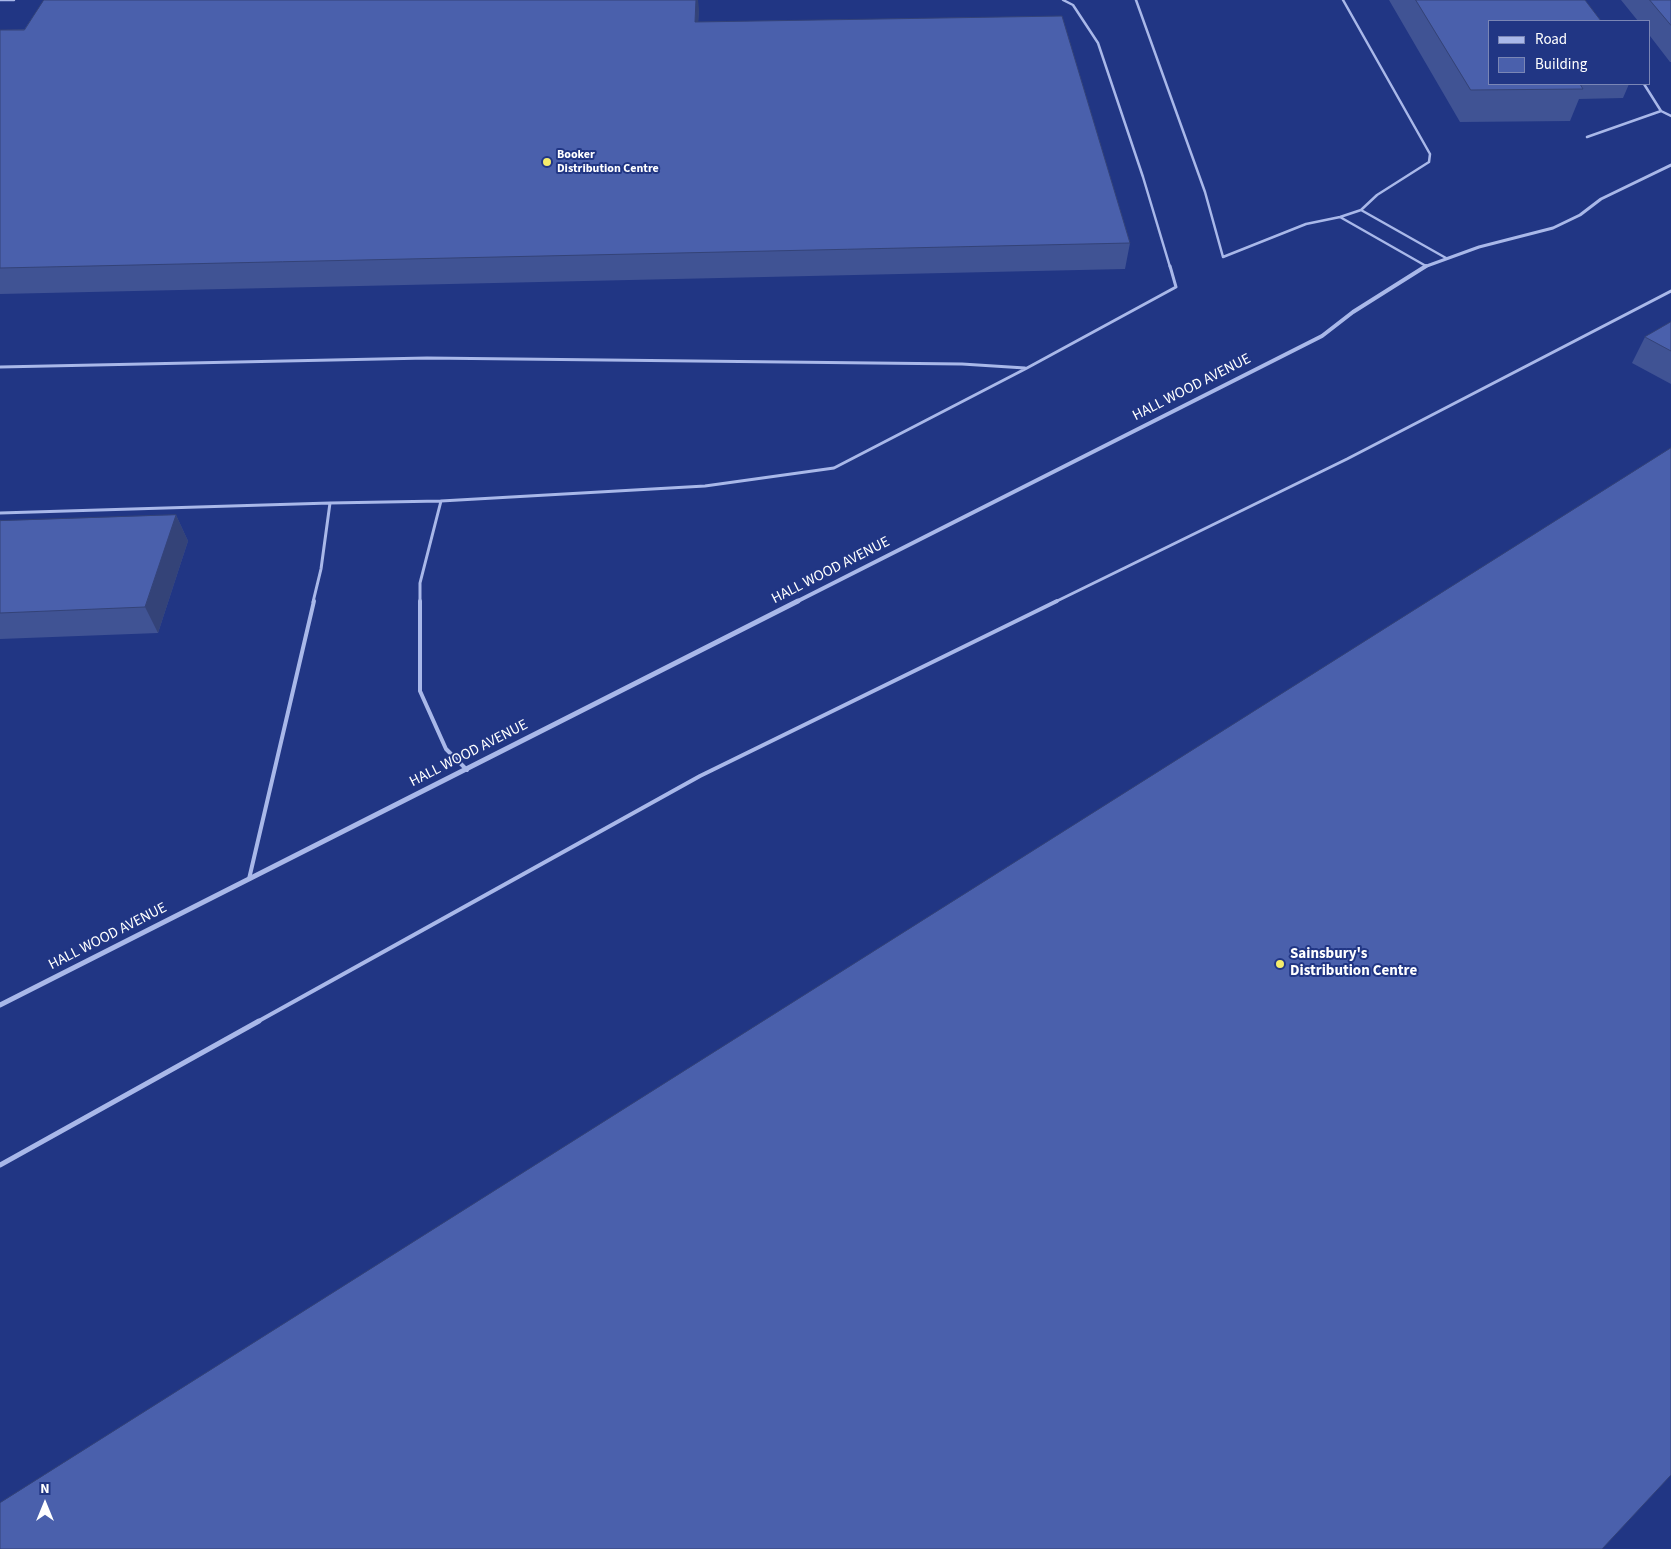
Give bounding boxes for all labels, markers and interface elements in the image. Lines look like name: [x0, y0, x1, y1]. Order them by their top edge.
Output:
legend: [1488, 20, 1651, 85]
text: Road: [1535, 29, 1567, 50]
text: Building: [1535, 54, 1587, 75]
place label: Booker Distribution Centre: [557, 148, 659, 176]
marker: Booker Distribution Centre: [541, 156, 553, 168]
street label: HALL WOOD AVENUE: [1130, 350, 1254, 426]
street label: HALL WOOD AVENUE: [769, 533, 893, 609]
street label: HALL WOOD AVENUE: [407, 716, 531, 792]
street label: HALL WOOD AVENUE: [46, 899, 170, 975]
place label: Sainsbury's Distribution Centre: [1290, 946, 1417, 981]
marker: Sainsbury's Distribution Centre: [1274, 958, 1286, 970]
north arrow: [20, 1479, 70, 1529]
text: N: [40, 1479, 50, 1499]

